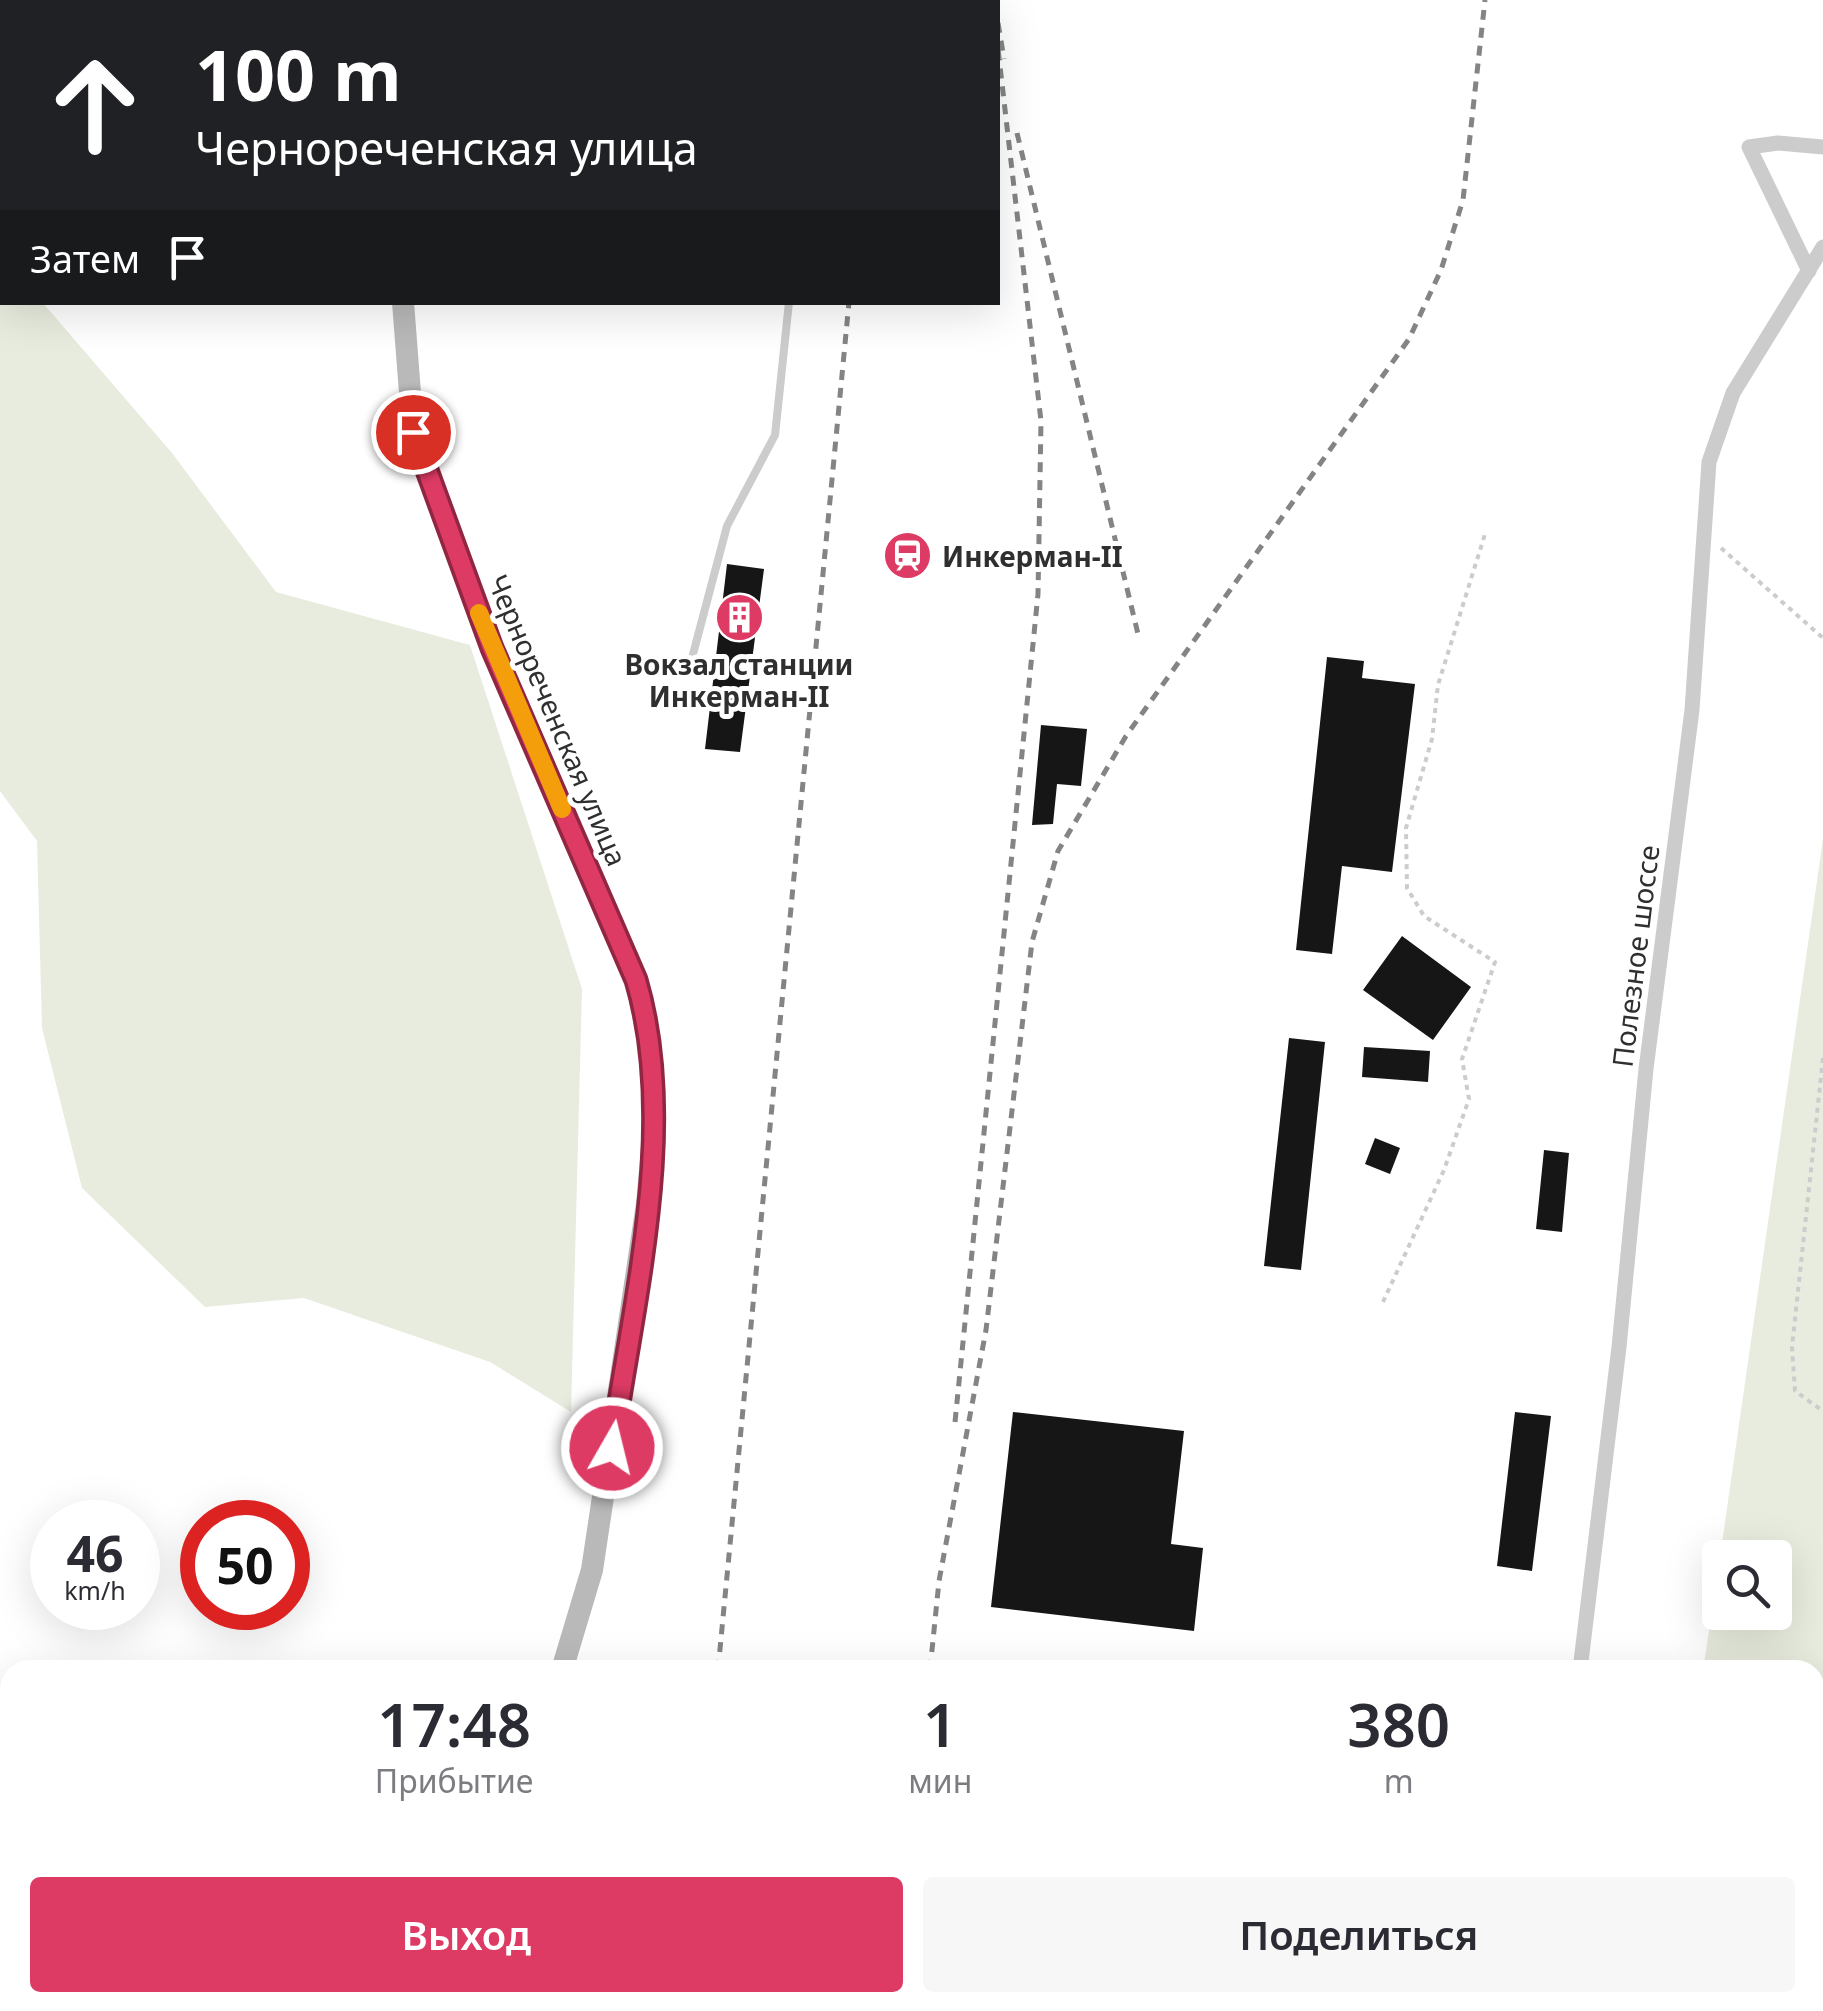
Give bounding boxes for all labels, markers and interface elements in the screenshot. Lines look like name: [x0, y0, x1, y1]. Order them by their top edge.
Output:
text: 100 m: [195, 26, 402, 122]
icon: ahead: [30, 40, 160, 170]
text: Чернореченская улица: [195, 117, 698, 178]
icon: arrive: [160, 230, 215, 285]
text: Затем: [30, 232, 140, 284]
pin: [371, 390, 456, 475]
icon: arrive: [386, 405, 441, 460]
station icon: Инкерман-II: [881, 530, 933, 582]
place label: Инкерман-II: [942, 537, 1123, 575]
street label: Чернореченская улица: [479, 569, 637, 871]
building icon: Вокзал станции Инкерман-II: [713, 591, 765, 643]
place label: Вокзал станции Инкерман-II: [625, 645, 853, 715]
street label: Полезное шоссе: [1603, 843, 1667, 1069]
position arrow: [560, 1396, 664, 1500]
speed limit sign: 50: [180, 1500, 310, 1630]
text: 46: [66, 1519, 124, 1587]
map controls: [1702, 1540, 1792, 1630]
button: search: [1702, 1540, 1792, 1630]
text: km/h: [64, 1573, 126, 1607]
text: 17:48: [377, 1683, 531, 1765]
text: 1: [923, 1683, 957, 1765]
text: 380: [1347, 1683, 1450, 1765]
text: Прибытие: [375, 1759, 533, 1802]
text: мин: [908, 1759, 972, 1802]
text: m: [1384, 1759, 1414, 1802]
button: Выход: [30, 1877, 903, 1992]
button: Поделиться: [923, 1877, 1795, 1992]

